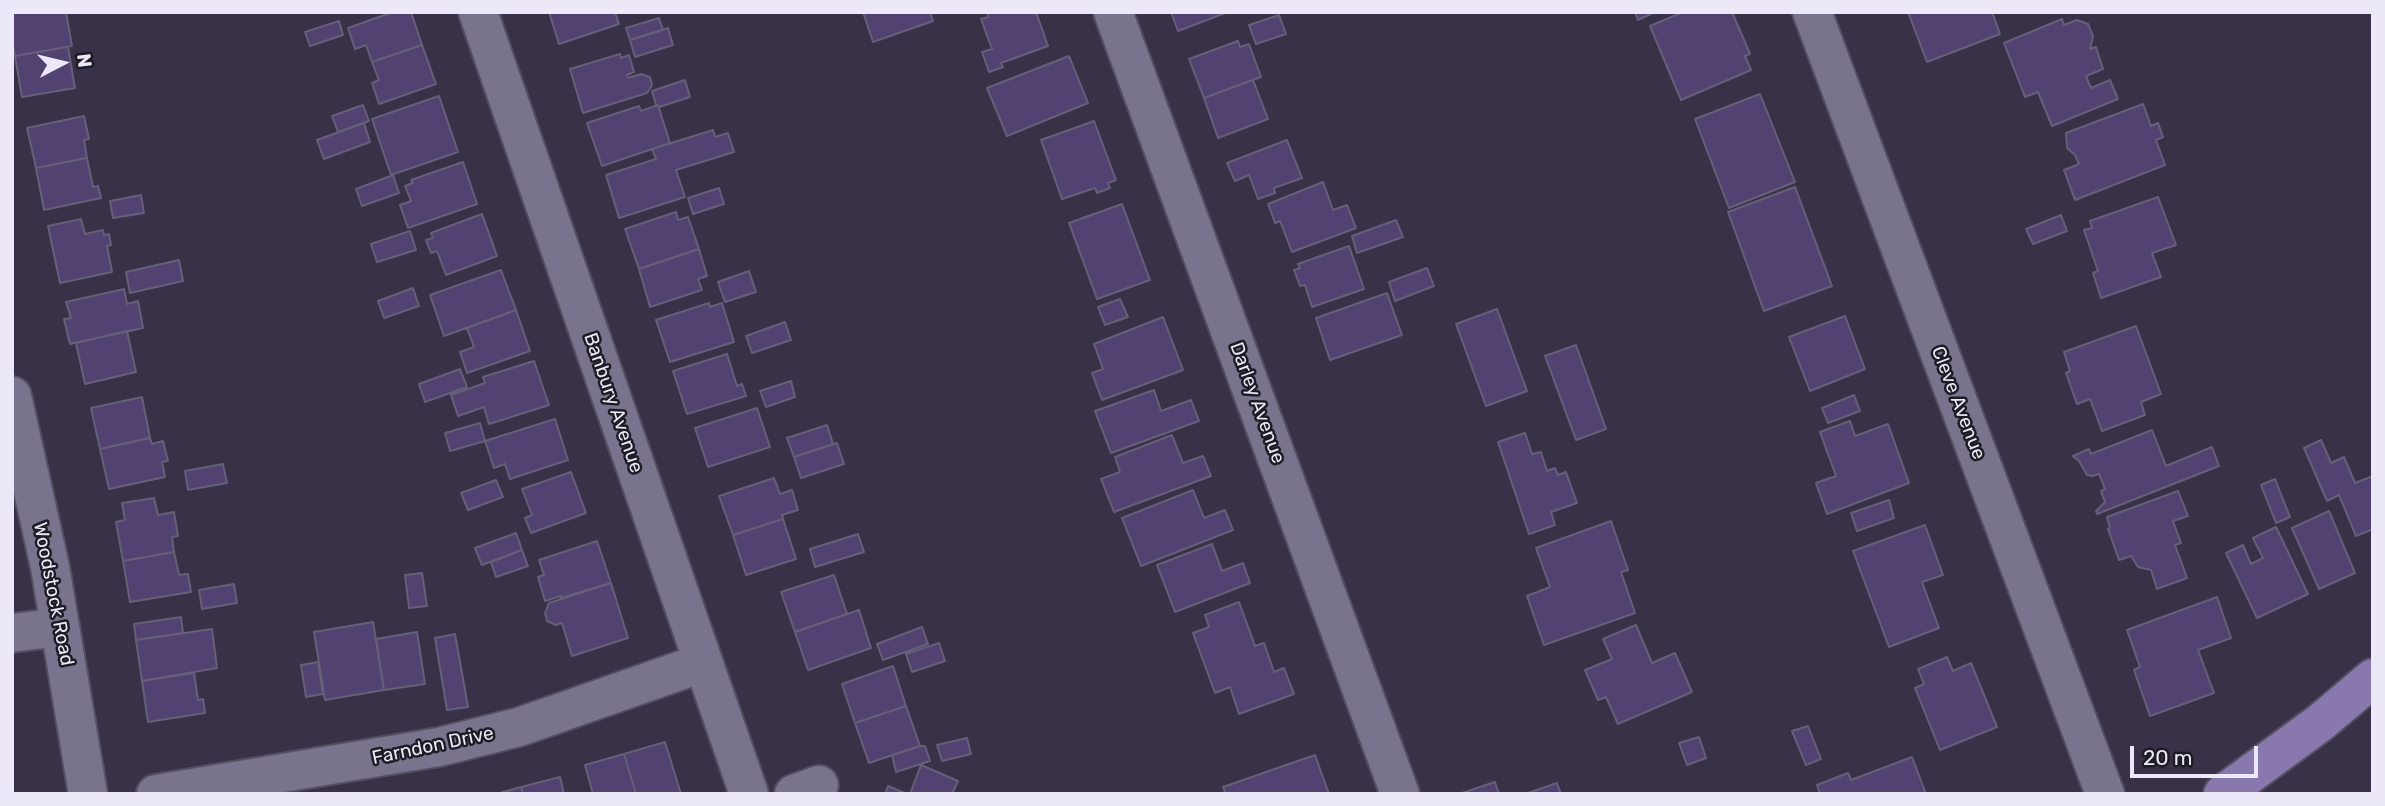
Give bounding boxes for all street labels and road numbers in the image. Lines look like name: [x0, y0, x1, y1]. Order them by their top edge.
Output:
street label: Banbury Avenue: [578, 330, 648, 476]
street label: Darley Avenue: [1225, 339, 1289, 467]
street label: Cleve Avenue: [1926, 343, 1990, 463]
street label: Woodstock Road: [28, 520, 78, 668]
street label: Farndon Drive: [370, 722, 496, 770]

